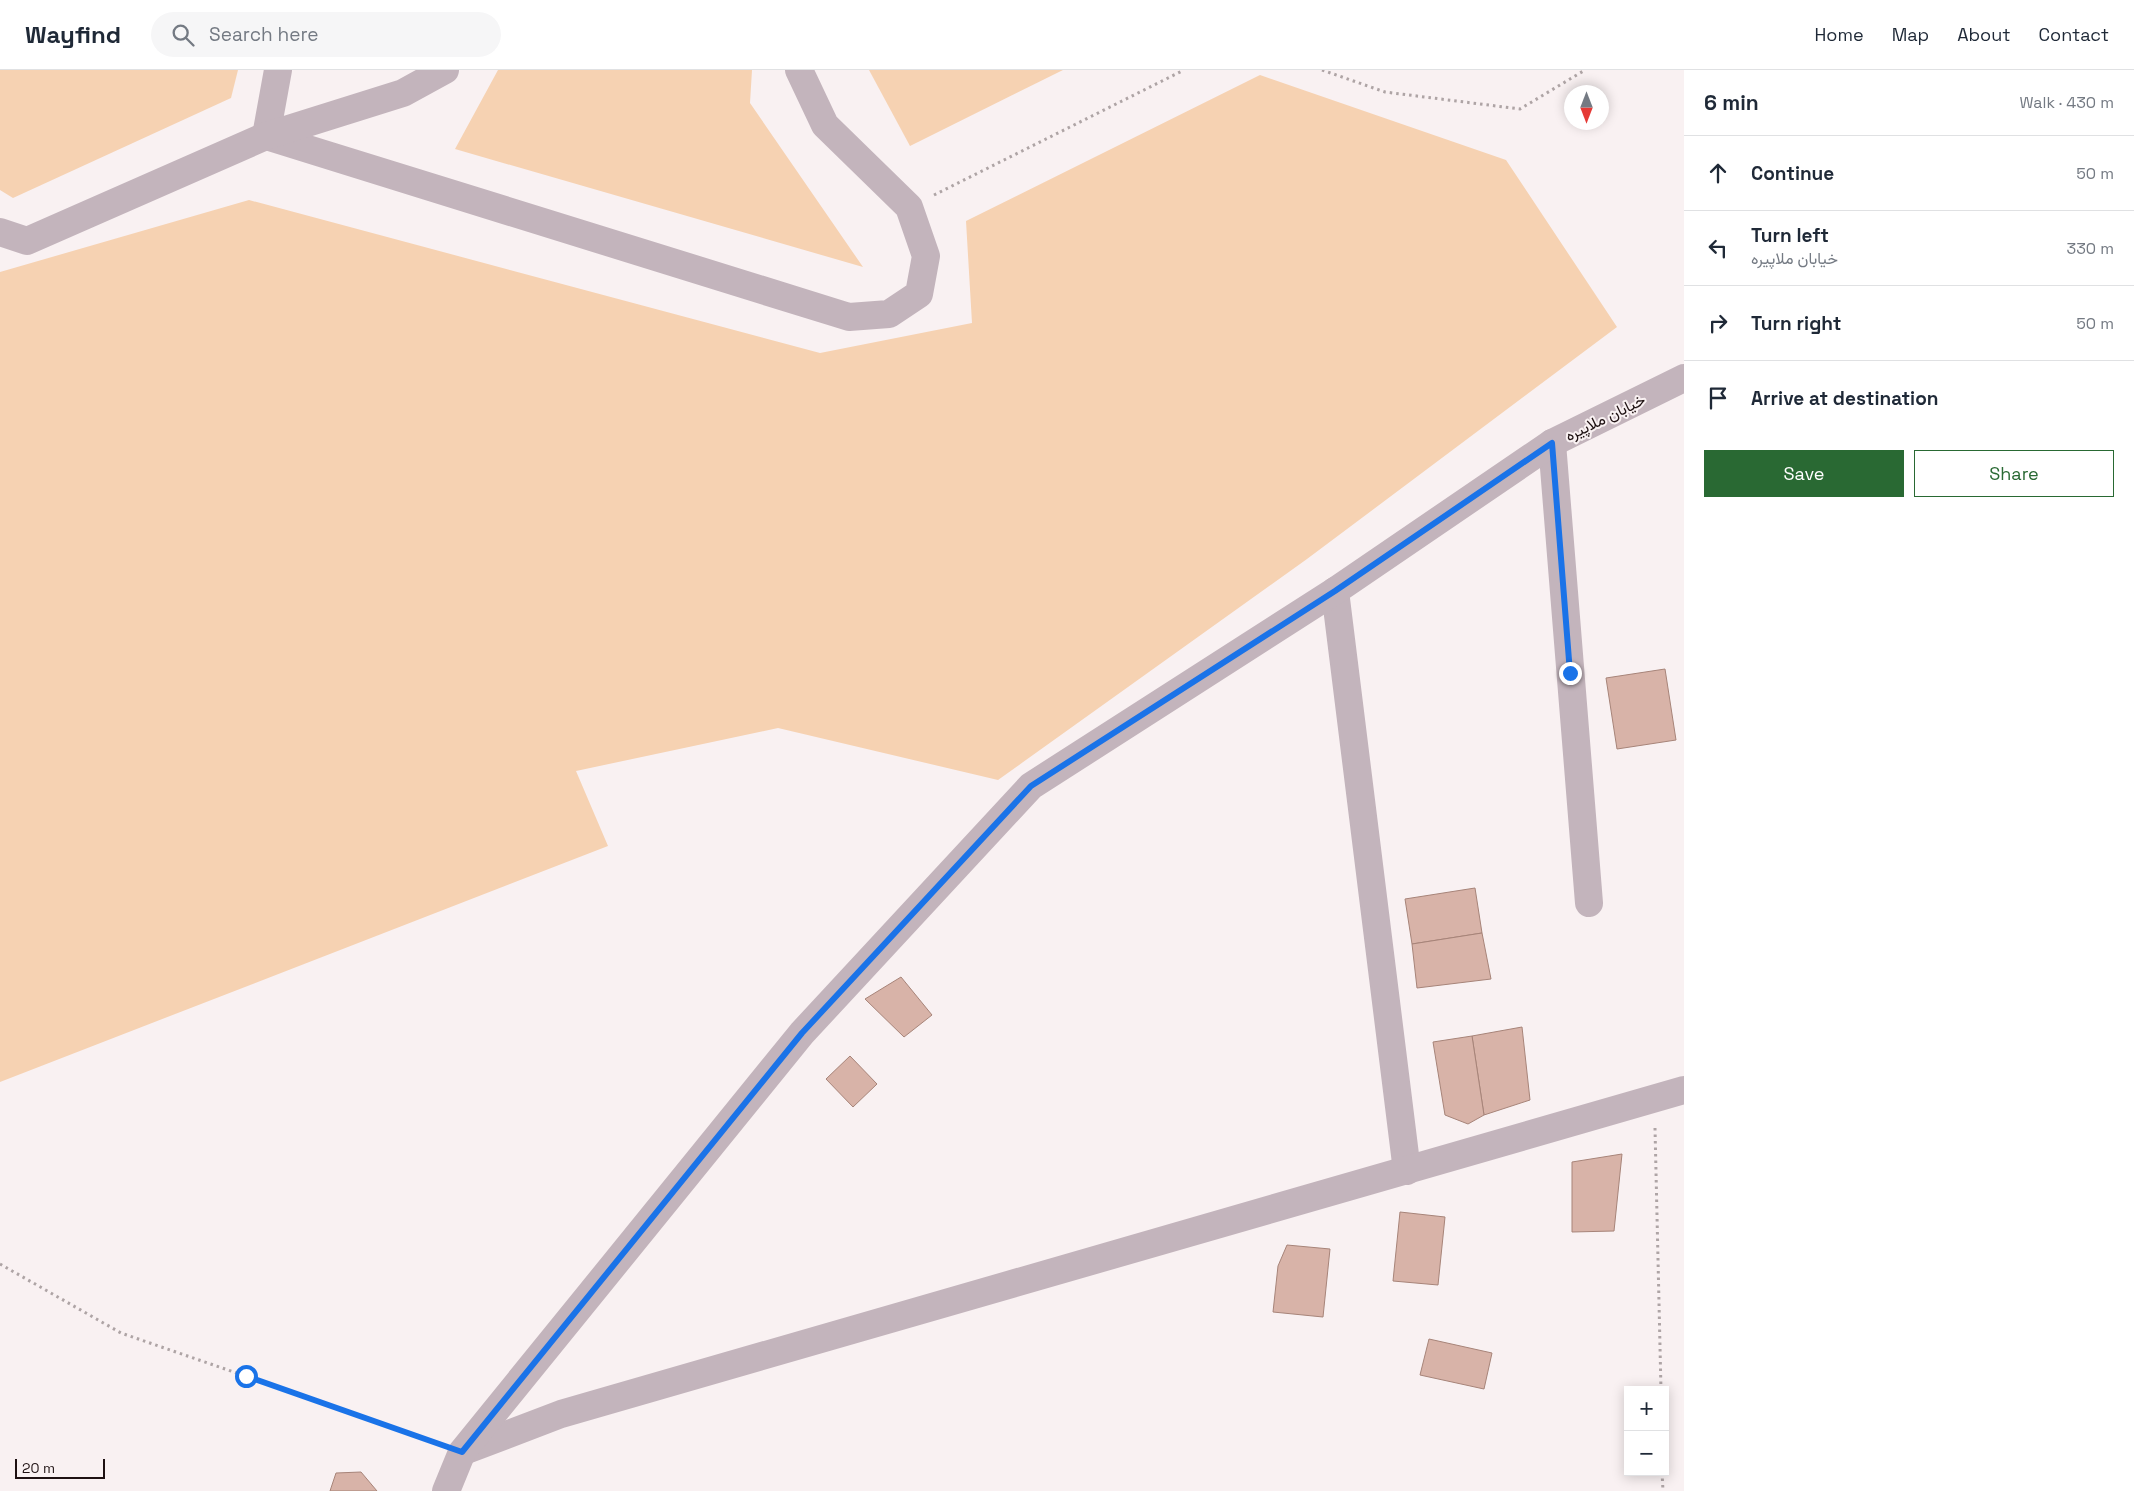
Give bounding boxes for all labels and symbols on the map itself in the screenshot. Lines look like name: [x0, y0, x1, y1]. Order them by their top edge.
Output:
north arrow: [1564, 85, 1609, 130]
street label: خیابان ملاپیره: [1562, 389, 1650, 447]
route end: [1559, 662, 1582, 685]
route start: [235, 1365, 258, 1388]
scale bar: [15, 1456, 105, 1479]

